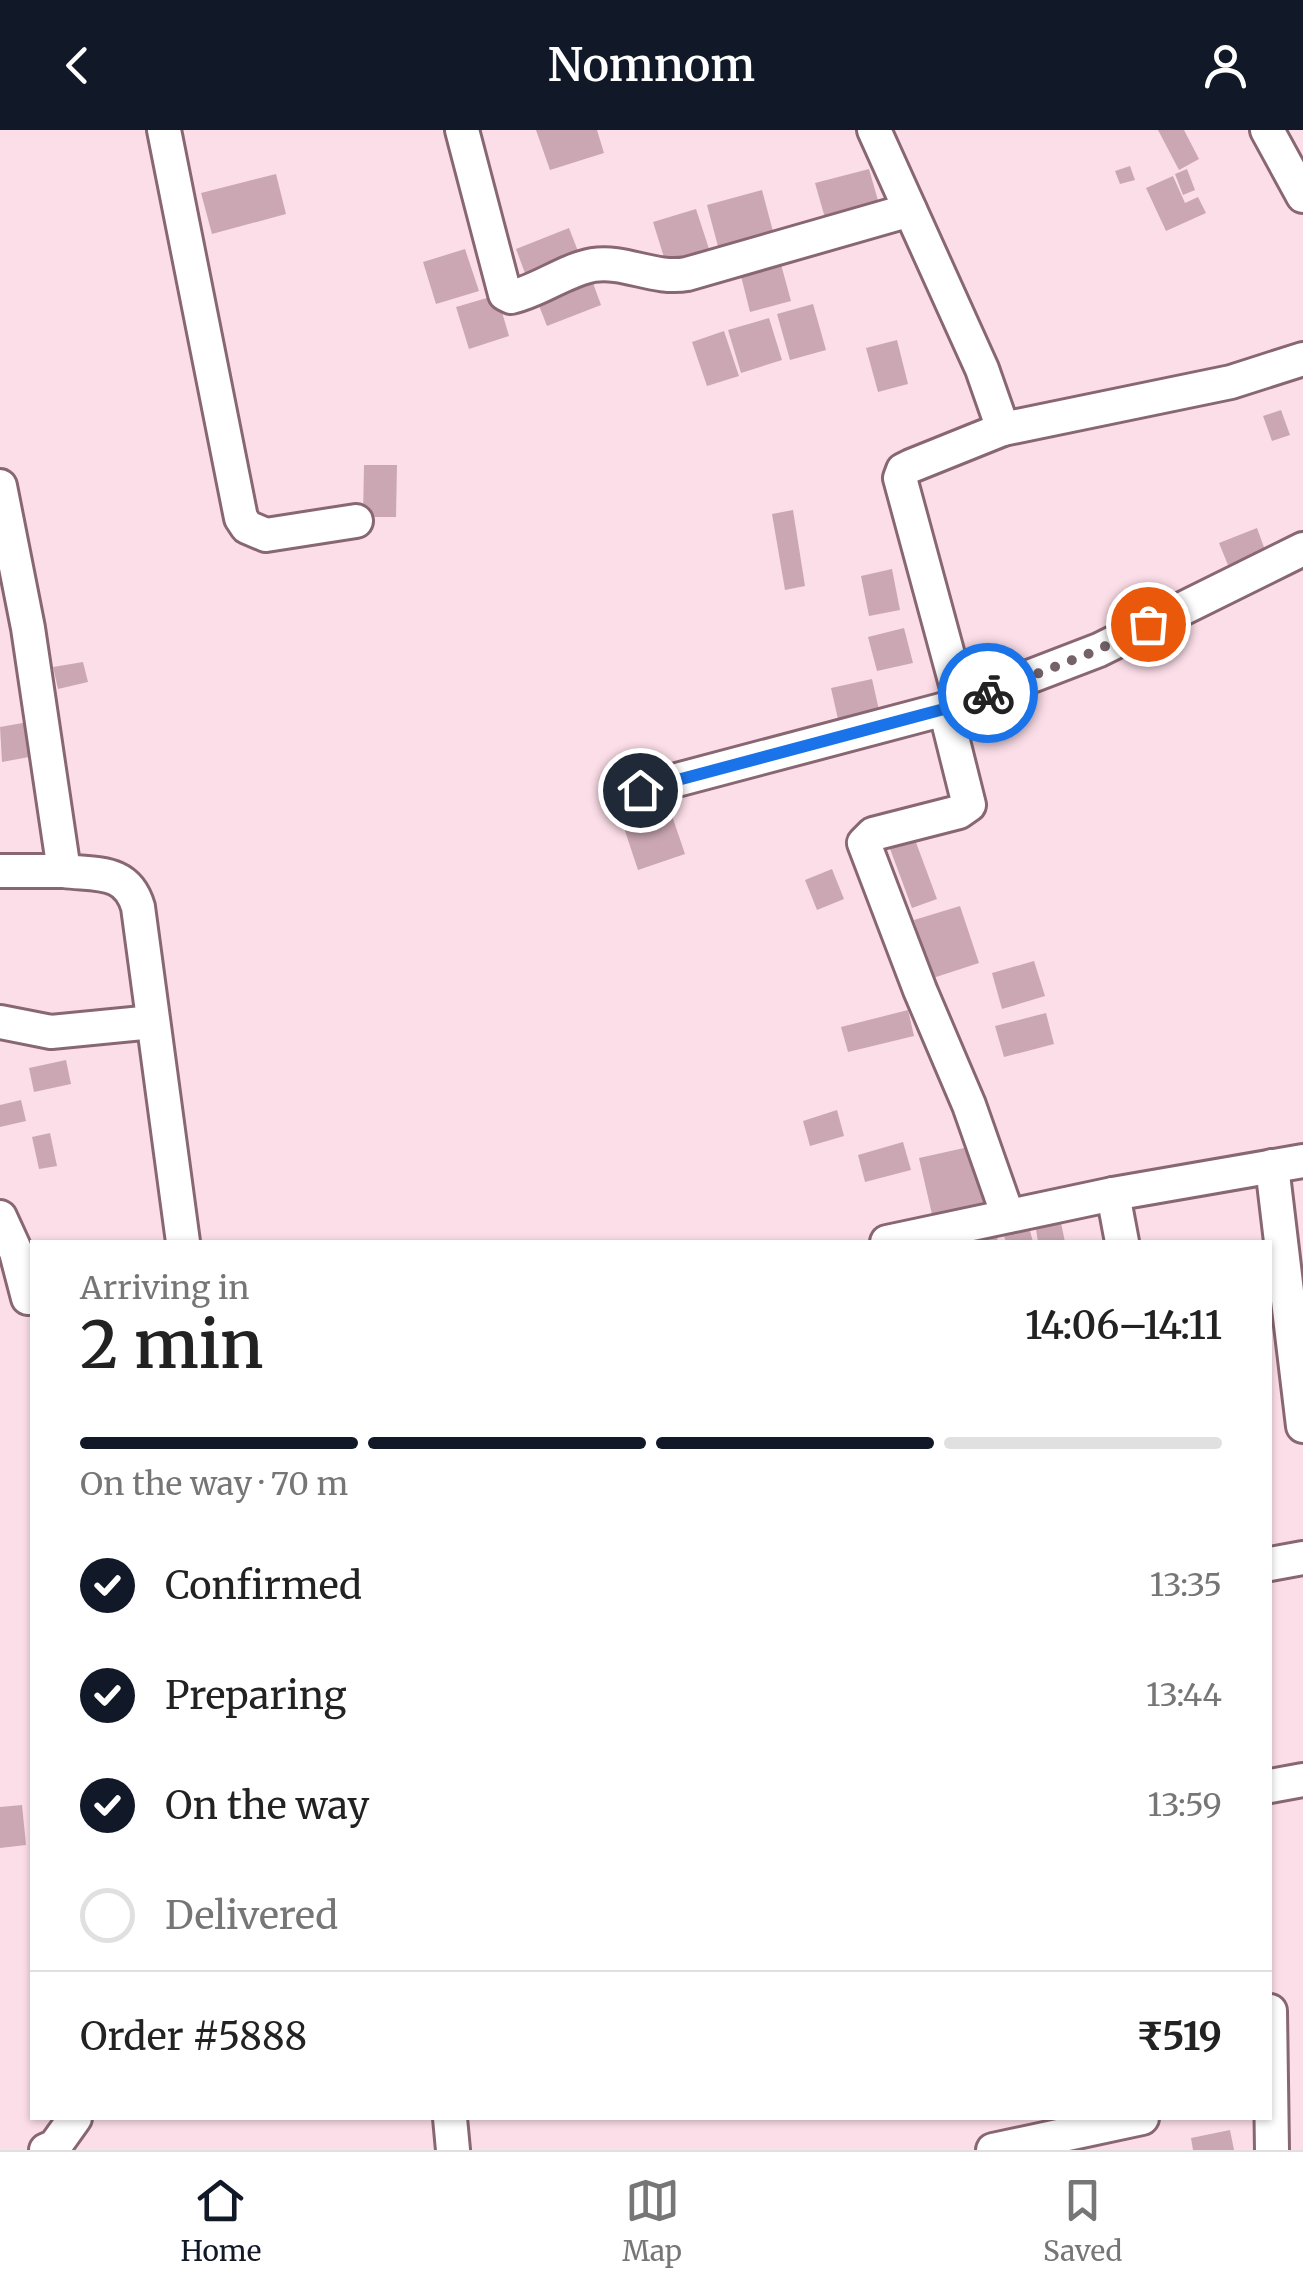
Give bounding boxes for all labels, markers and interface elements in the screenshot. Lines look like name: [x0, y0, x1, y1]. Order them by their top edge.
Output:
text: Nomnom: [548, 37, 755, 93]
icon: back: [50, 38, 105, 93]
icon: person: [1198, 38, 1253, 93]
pin: [1106, 582, 1191, 667]
icon: bag: [1121, 597, 1176, 652]
courier: [938, 643, 1038, 743]
icon: bike: [961, 666, 1016, 721]
pin: [598, 748, 683, 833]
icon: home: [613, 763, 668, 818]
text: Arriving in: [80, 1268, 249, 1308]
text: 14:06–14:11: [1025, 1302, 1222, 1349]
text: 2 min: [80, 1304, 264, 1386]
text: On the way · 70 m: [80, 1464, 348, 1504]
icon: check: [80, 1558, 135, 1613]
text: Confirmed: [165, 1562, 362, 1609]
text: 13:35: [1150, 1565, 1222, 1605]
icon: check: [80, 1668, 135, 1723]
text: Preparing: [165, 1672, 347, 1719]
text: 13:44: [1146, 1675, 1222, 1715]
icon: check: [80, 1778, 135, 1833]
text: On the way: [165, 1782, 369, 1829]
text: 13:59: [1148, 1785, 1222, 1825]
text: Delivered: [165, 1892, 338, 1939]
text: Order #5888: [80, 2013, 307, 2060]
text: ₹519: [1136, 2013, 1222, 2060]
tab: Home: [181, 2173, 261, 2269]
tab: Map: [622, 2173, 682, 2269]
tab: Saved: [1043, 2173, 1122, 2269]

